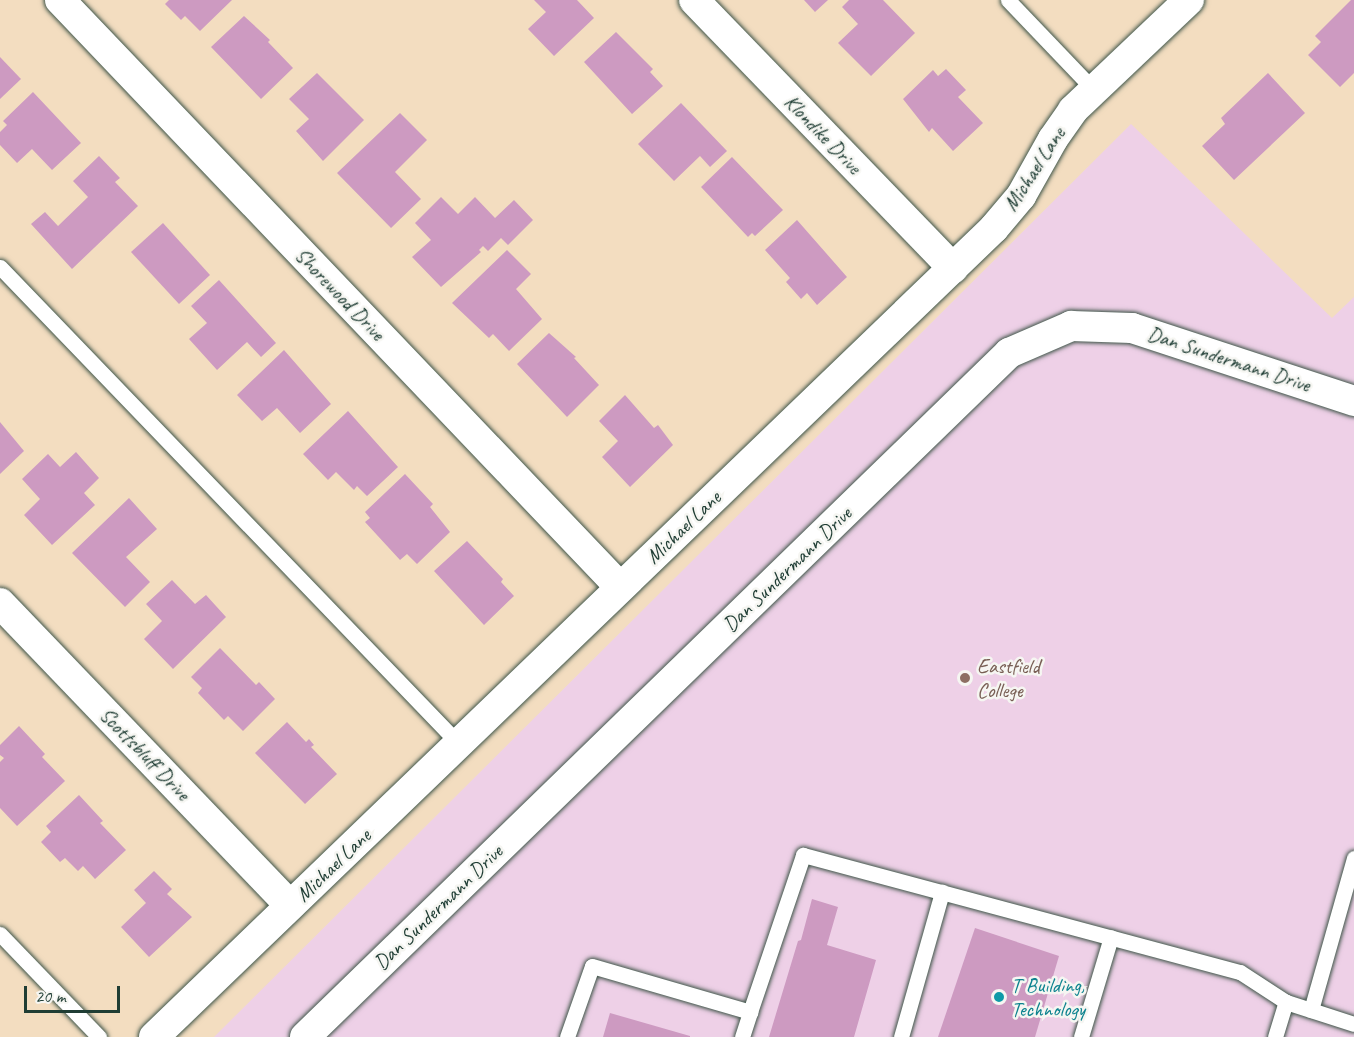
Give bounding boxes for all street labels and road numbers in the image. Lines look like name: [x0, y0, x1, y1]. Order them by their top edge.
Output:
street label: Klondike Drive: [779, 89, 867, 179]
street label: Michael Lane: [998, 123, 1070, 215]
street label: Shorewood Drive: [290, 242, 390, 346]
street label: Dan Sundermann Drive: [1145, 321, 1313, 397]
street label: Michael Lane: [640, 485, 726, 569]
street label: Dan Sundermann Drive: [718, 502, 856, 636]
street label: Scottsbluff Drive: [94, 702, 196, 806]
street label: Michael Lane: [290, 823, 376, 907]
street label: Dan Sundermann Drive: [369, 840, 507, 974]

